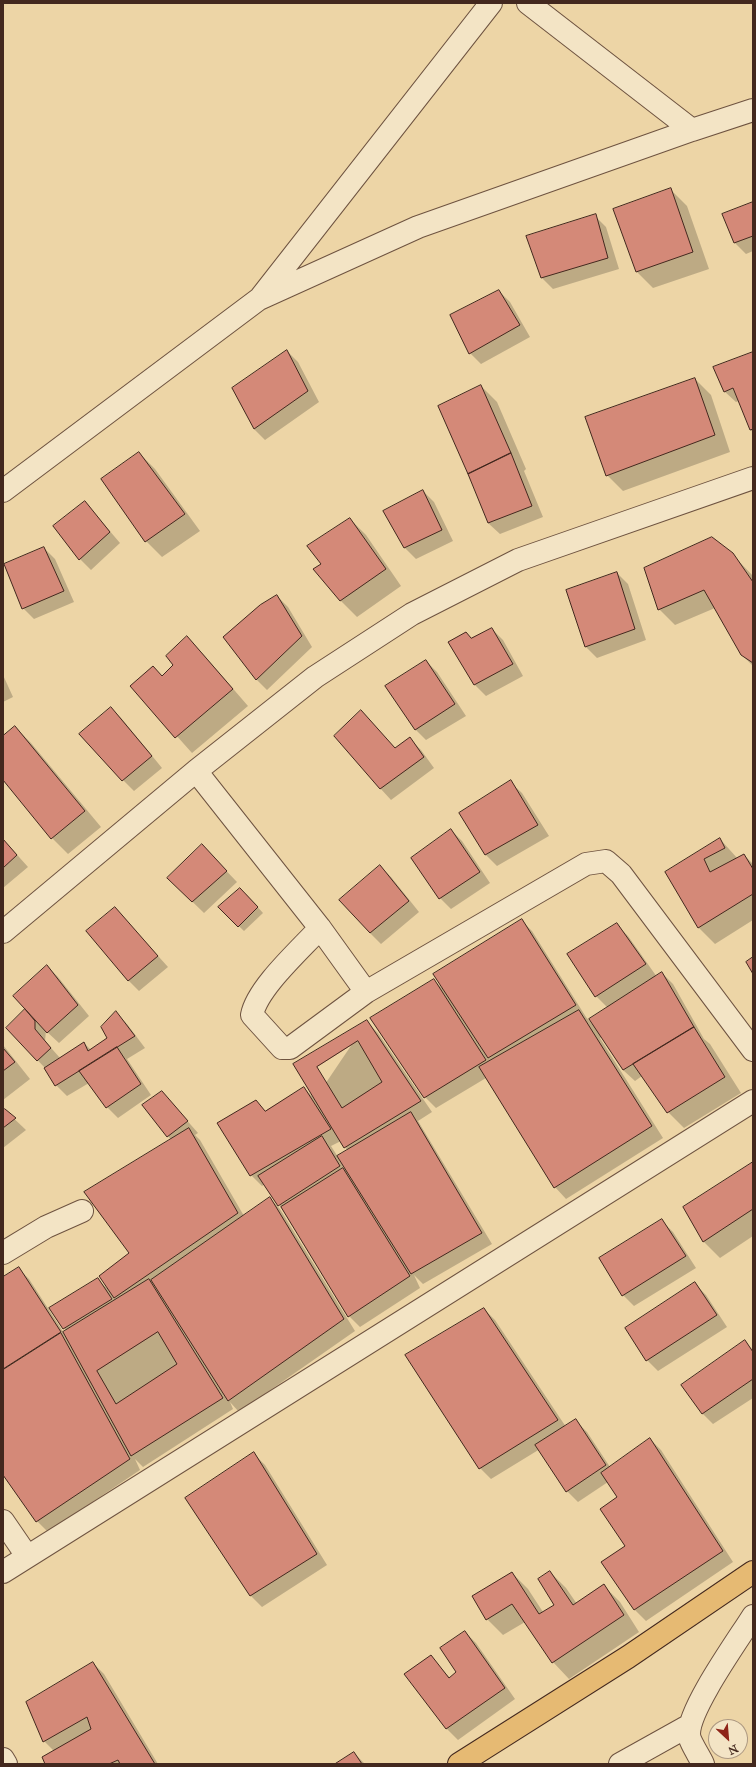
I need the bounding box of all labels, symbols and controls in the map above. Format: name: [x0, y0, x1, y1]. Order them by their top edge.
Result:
north arrow: [708, 1719, 748, 1759]
text: N: [726, 1741, 740, 1757]

